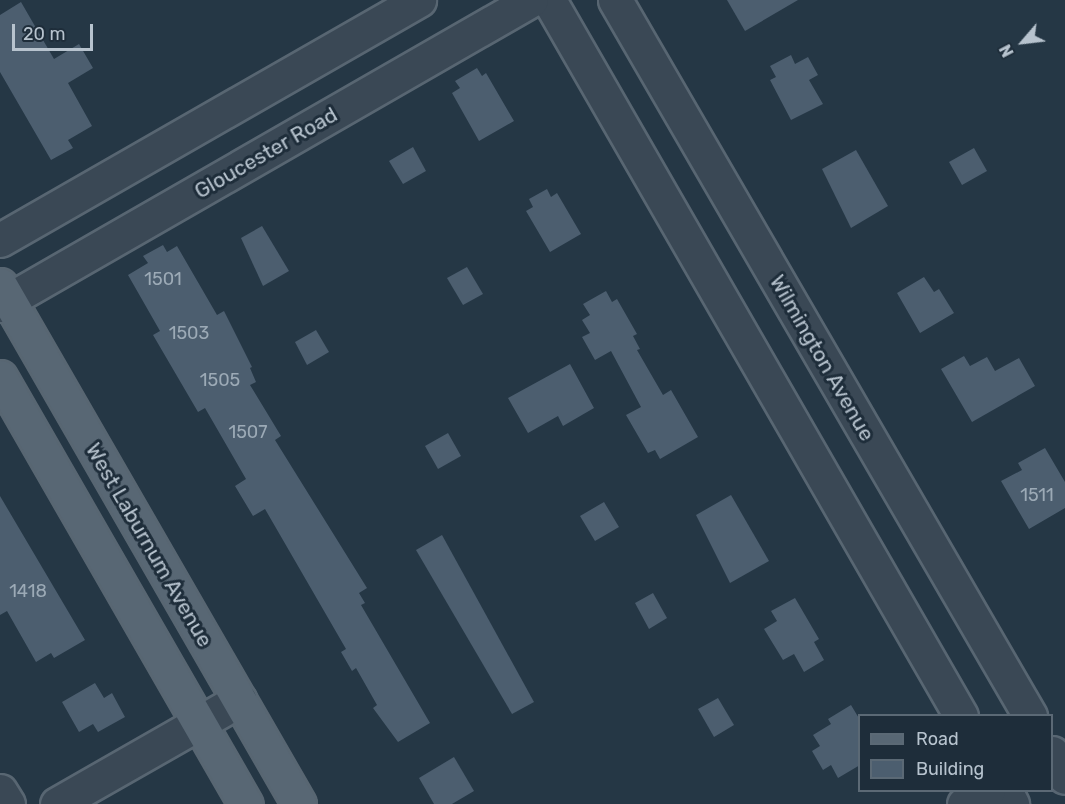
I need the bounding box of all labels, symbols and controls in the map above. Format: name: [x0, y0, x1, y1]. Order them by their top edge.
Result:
scale bar: [15, 12, 96, 50]
north arrow: [993, 12, 1053, 72]
text: 20 m: [23, 23, 65, 45]
text: N: [996, 41, 1018, 60]
street label: Gloucester Road: [190, 102, 342, 204]
house number: 1501: [144, 268, 182, 290]
street label: Wilmington Avenue: [764, 270, 880, 446]
house number: 1503: [169, 322, 209, 344]
house number: 1505: [200, 369, 240, 391]
house number: 1507: [228, 421, 268, 443]
street label: West Laburnum Avenue: [80, 438, 218, 652]
house number: 1511: [1020, 484, 1054, 506]
house number: 1418: [9, 580, 47, 602]
legend: [858, 714, 1053, 792]
text: Road: [916, 728, 959, 750]
text: Building: [916, 758, 984, 780]

